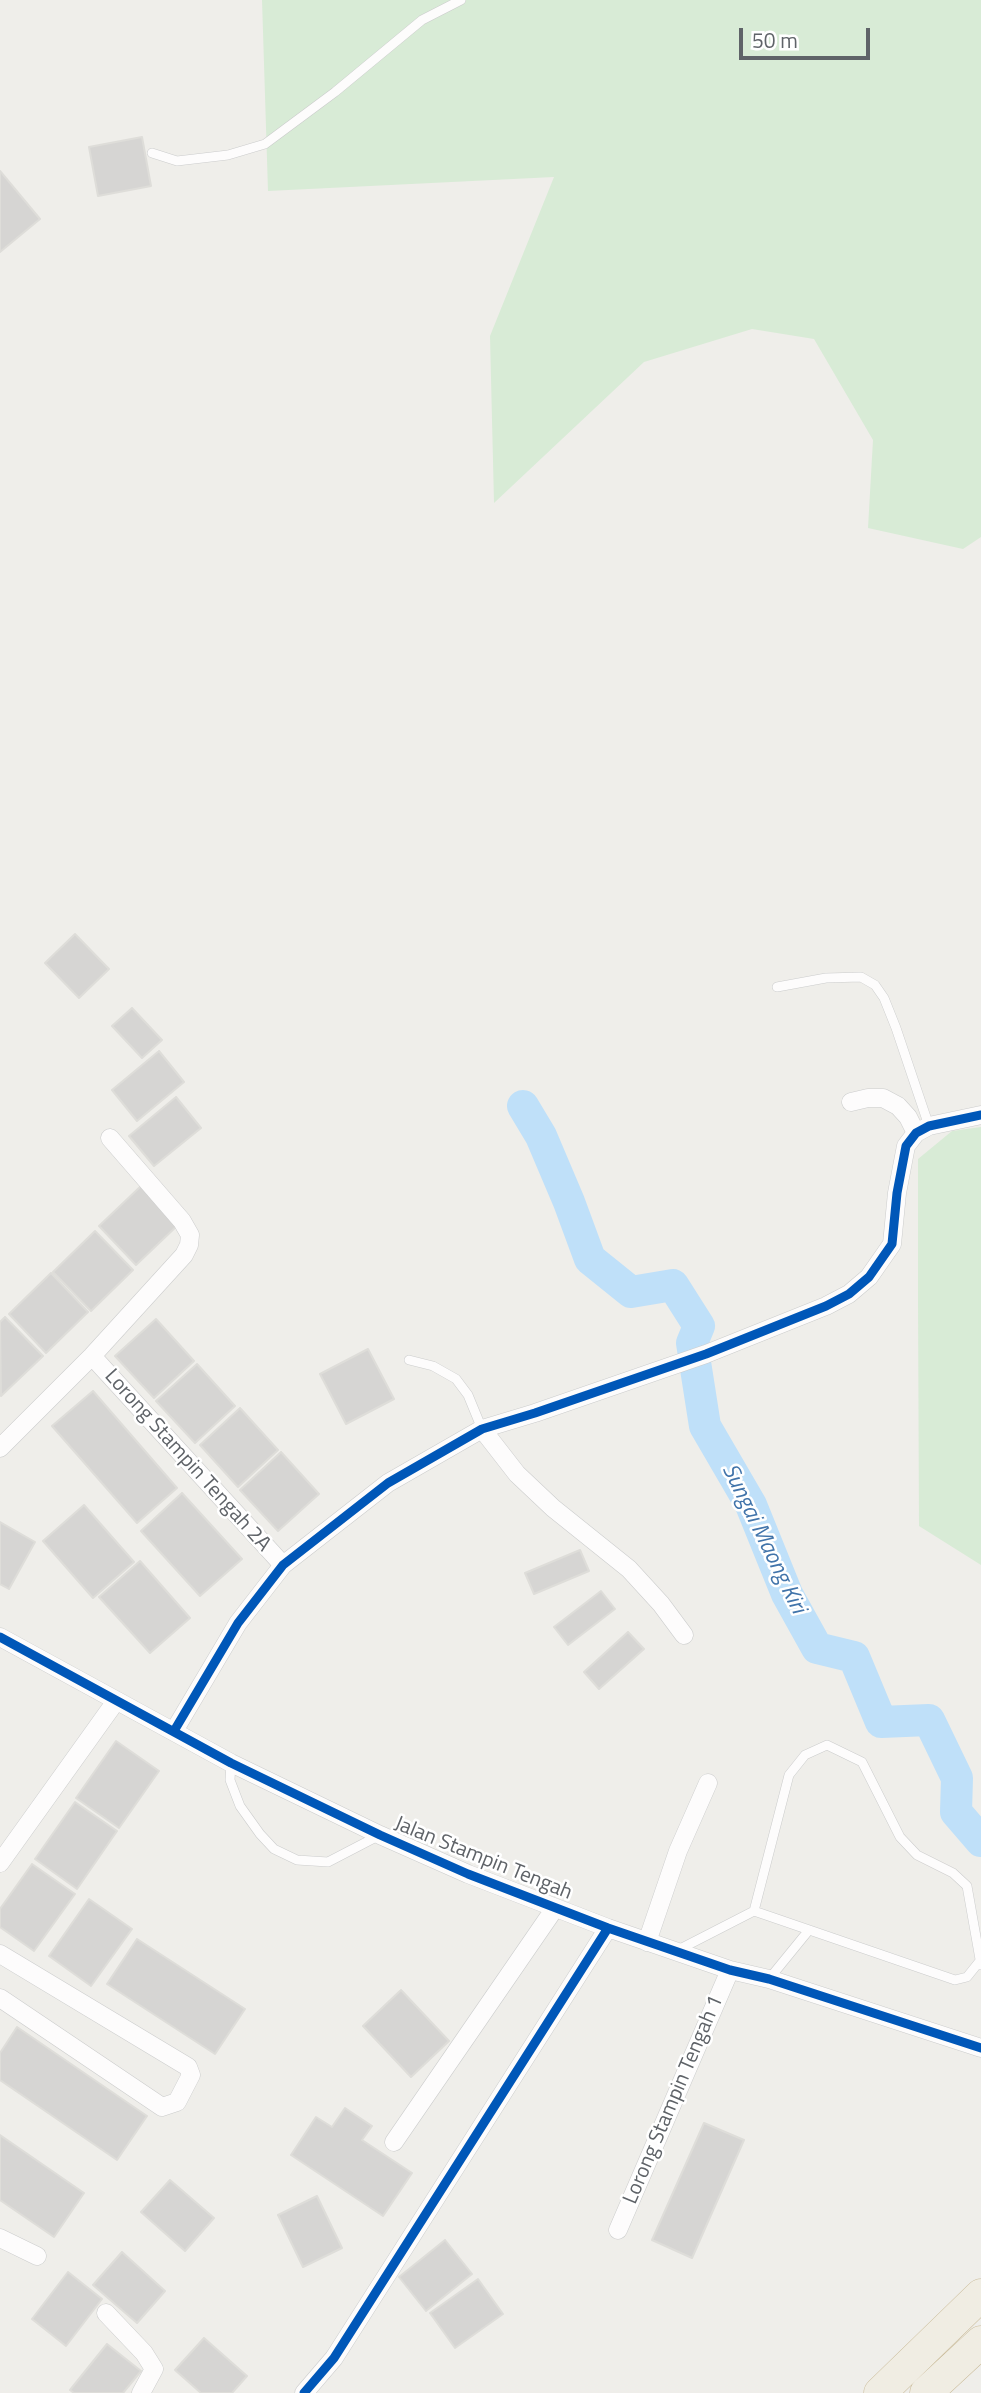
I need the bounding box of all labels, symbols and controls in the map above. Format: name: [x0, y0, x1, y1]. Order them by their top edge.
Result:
scale bar: [743, 14, 874, 58]
text: 50 m: [752, 24, 798, 56]
street label: Lorong Stampin Tengah 2A: [98, 1365, 276, 1557]
water label: Sungai Maong Kiri: [715, 1460, 811, 1618]
street label: Jalan Stampin Tengah: [390, 1812, 576, 1906]
street label: Lorong Stampin Tengah 1: [619, 1992, 729, 2208]

